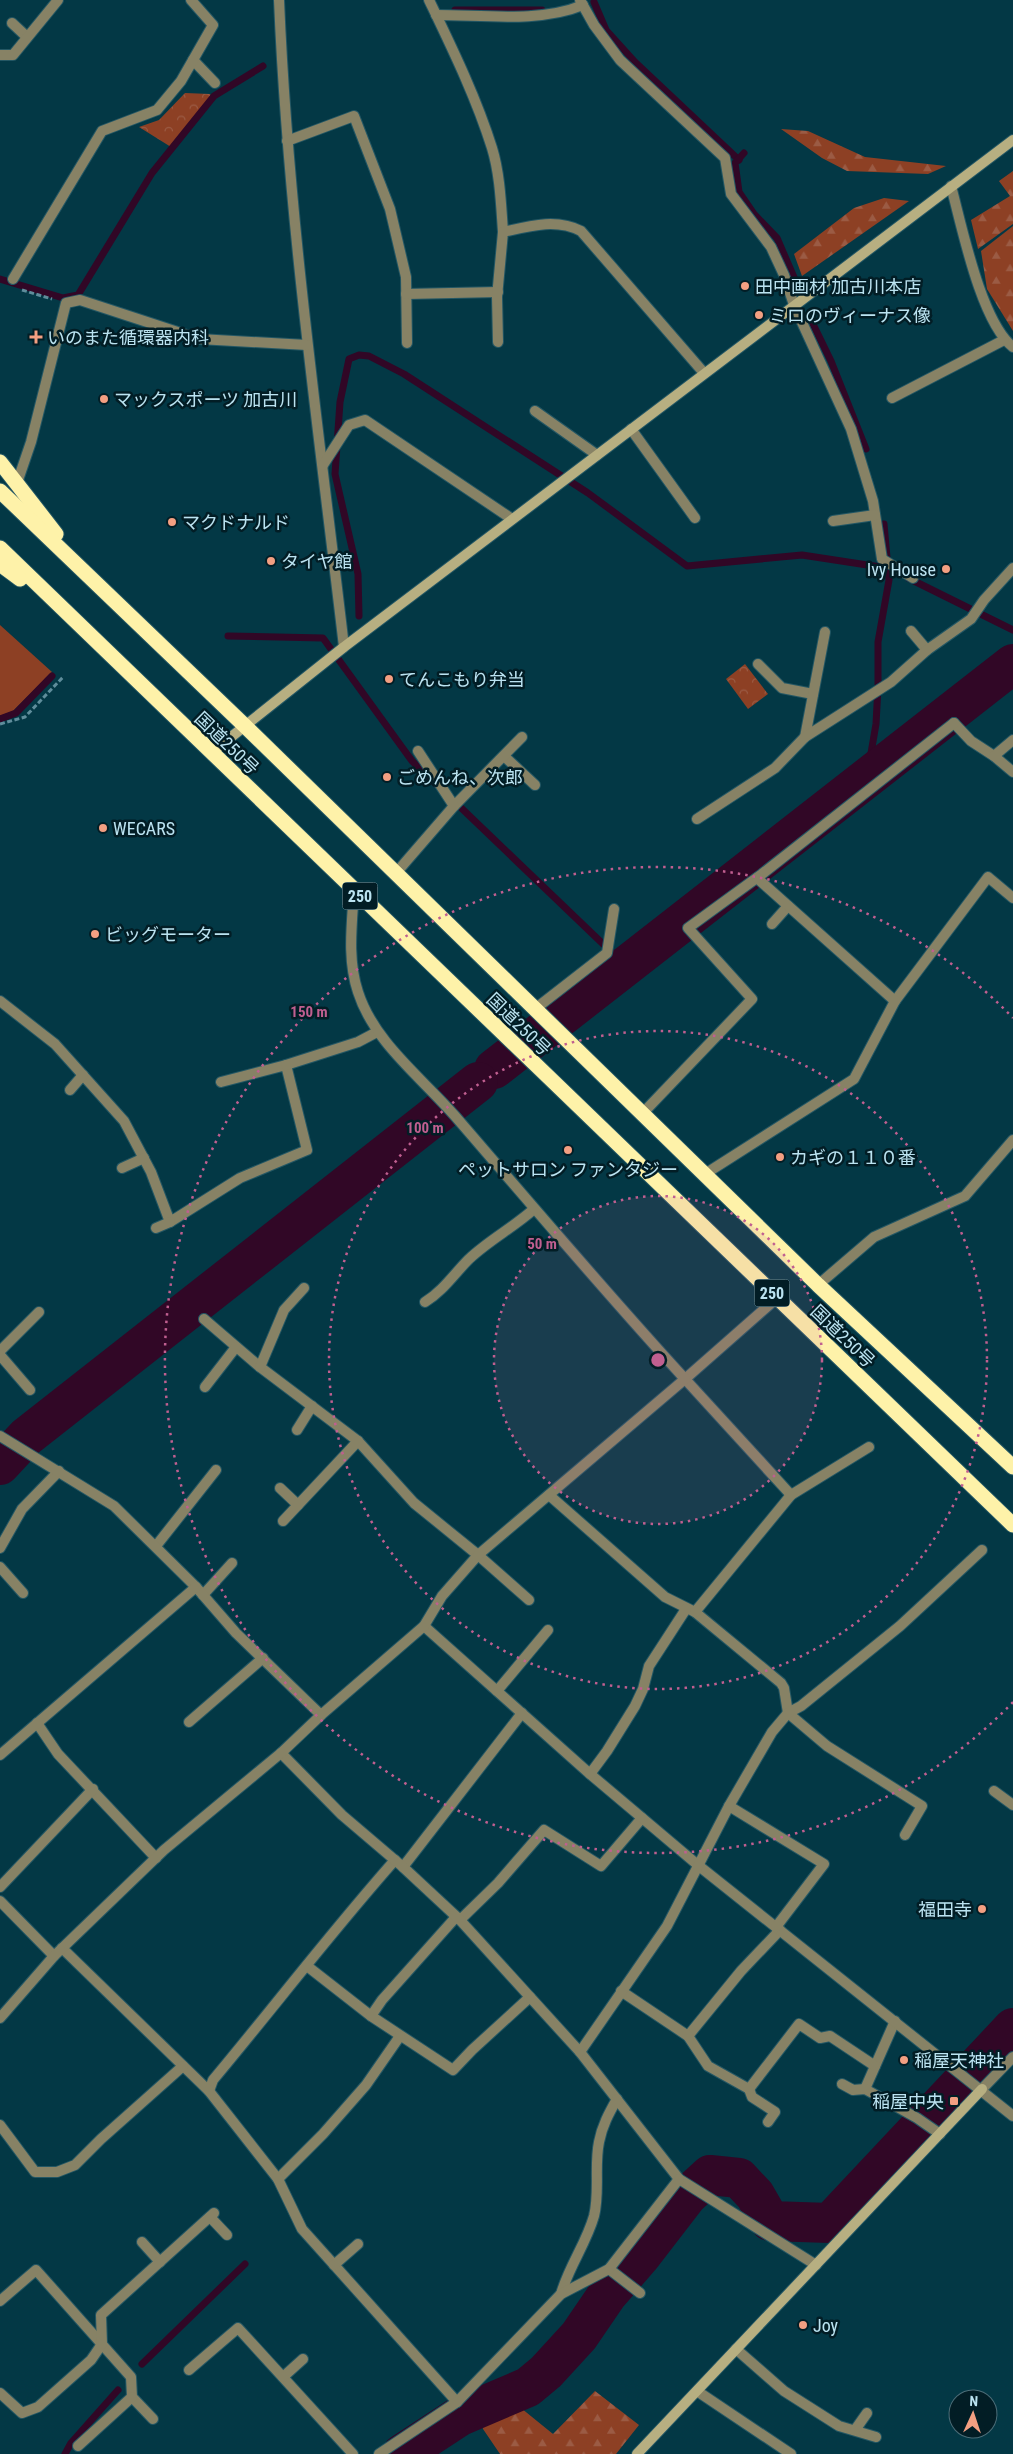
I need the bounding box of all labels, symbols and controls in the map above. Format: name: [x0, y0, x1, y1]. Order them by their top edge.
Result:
place label: 田中画材 加古川本店: [755, 276, 921, 297]
marker: 田中画材 加古川本店: [739, 280, 751, 292]
place label: ミロのヴィーナス像: [769, 305, 931, 326]
marker: ミロのヴィーナス像: [753, 309, 765, 321]
place label: いのまた循環器内科: [47, 327, 209, 348]
marker: いのまた循環器内科: [29, 330, 43, 344]
place label: マックスポーツ 加古川: [114, 389, 297, 410]
marker: マックスポーツ 加古川: [98, 393, 110, 405]
place label: マクドナルド: [182, 512, 290, 533]
marker: マクドナルド: [166, 516, 178, 528]
place label: タイヤ館: [281, 551, 352, 572]
marker: タイヤ館: [265, 555, 277, 567]
place label: Ivy House: [867, 559, 936, 580]
marker: Ivy House: [940, 563, 952, 575]
place label: てんこもり弁当: [399, 669, 525, 690]
marker: てんこもり弁当: [383, 673, 395, 685]
street label: 国道250号: [191, 707, 263, 779]
place label: ごめんね、次郎: [397, 767, 523, 788]
marker: ごめんね、次郎: [381, 771, 393, 783]
place label: WECARS: [113, 818, 175, 839]
marker: WECARS: [97, 822, 109, 834]
road number: 250: [342, 882, 378, 909]
place label: ビッグモーター: [105, 924, 231, 945]
marker: ビッグモーター: [89, 928, 101, 940]
street label: 国道250号: [483, 988, 555, 1060]
text: 150 m: [290, 1003, 328, 1021]
text: 100 m: [406, 1119, 444, 1137]
marker: ペットサロン ファンタジー: [562, 1144, 574, 1156]
place label: カギの１１０番: [790, 1147, 916, 1168]
marker: カギの１１０番: [774, 1151, 786, 1163]
place label: ペットサロン ファンタジー: [458, 1159, 678, 1180]
text: 50 m: [527, 1235, 557, 1253]
road number: 250: [754, 1280, 790, 1306]
street label: 国道250号: [807, 1300, 879, 1372]
centre of rings: [649, 1351, 667, 1369]
place label: 福田寺: [918, 1899, 972, 1920]
marker: 福田寺: [976, 1903, 988, 1915]
place label: 稲屋天神社: [914, 2050, 1004, 2071]
marker: 稲屋天神社: [898, 2054, 910, 2066]
place label: 稲屋中央: [872, 2091, 944, 2112]
marker: 稲屋中央: [948, 2095, 960, 2107]
place label: Joy: [813, 2315, 839, 2336]
marker: Joy: [797, 2319, 809, 2331]
north arrow: [948, 2389, 998, 2439]
text: N: [969, 2393, 978, 2409]

